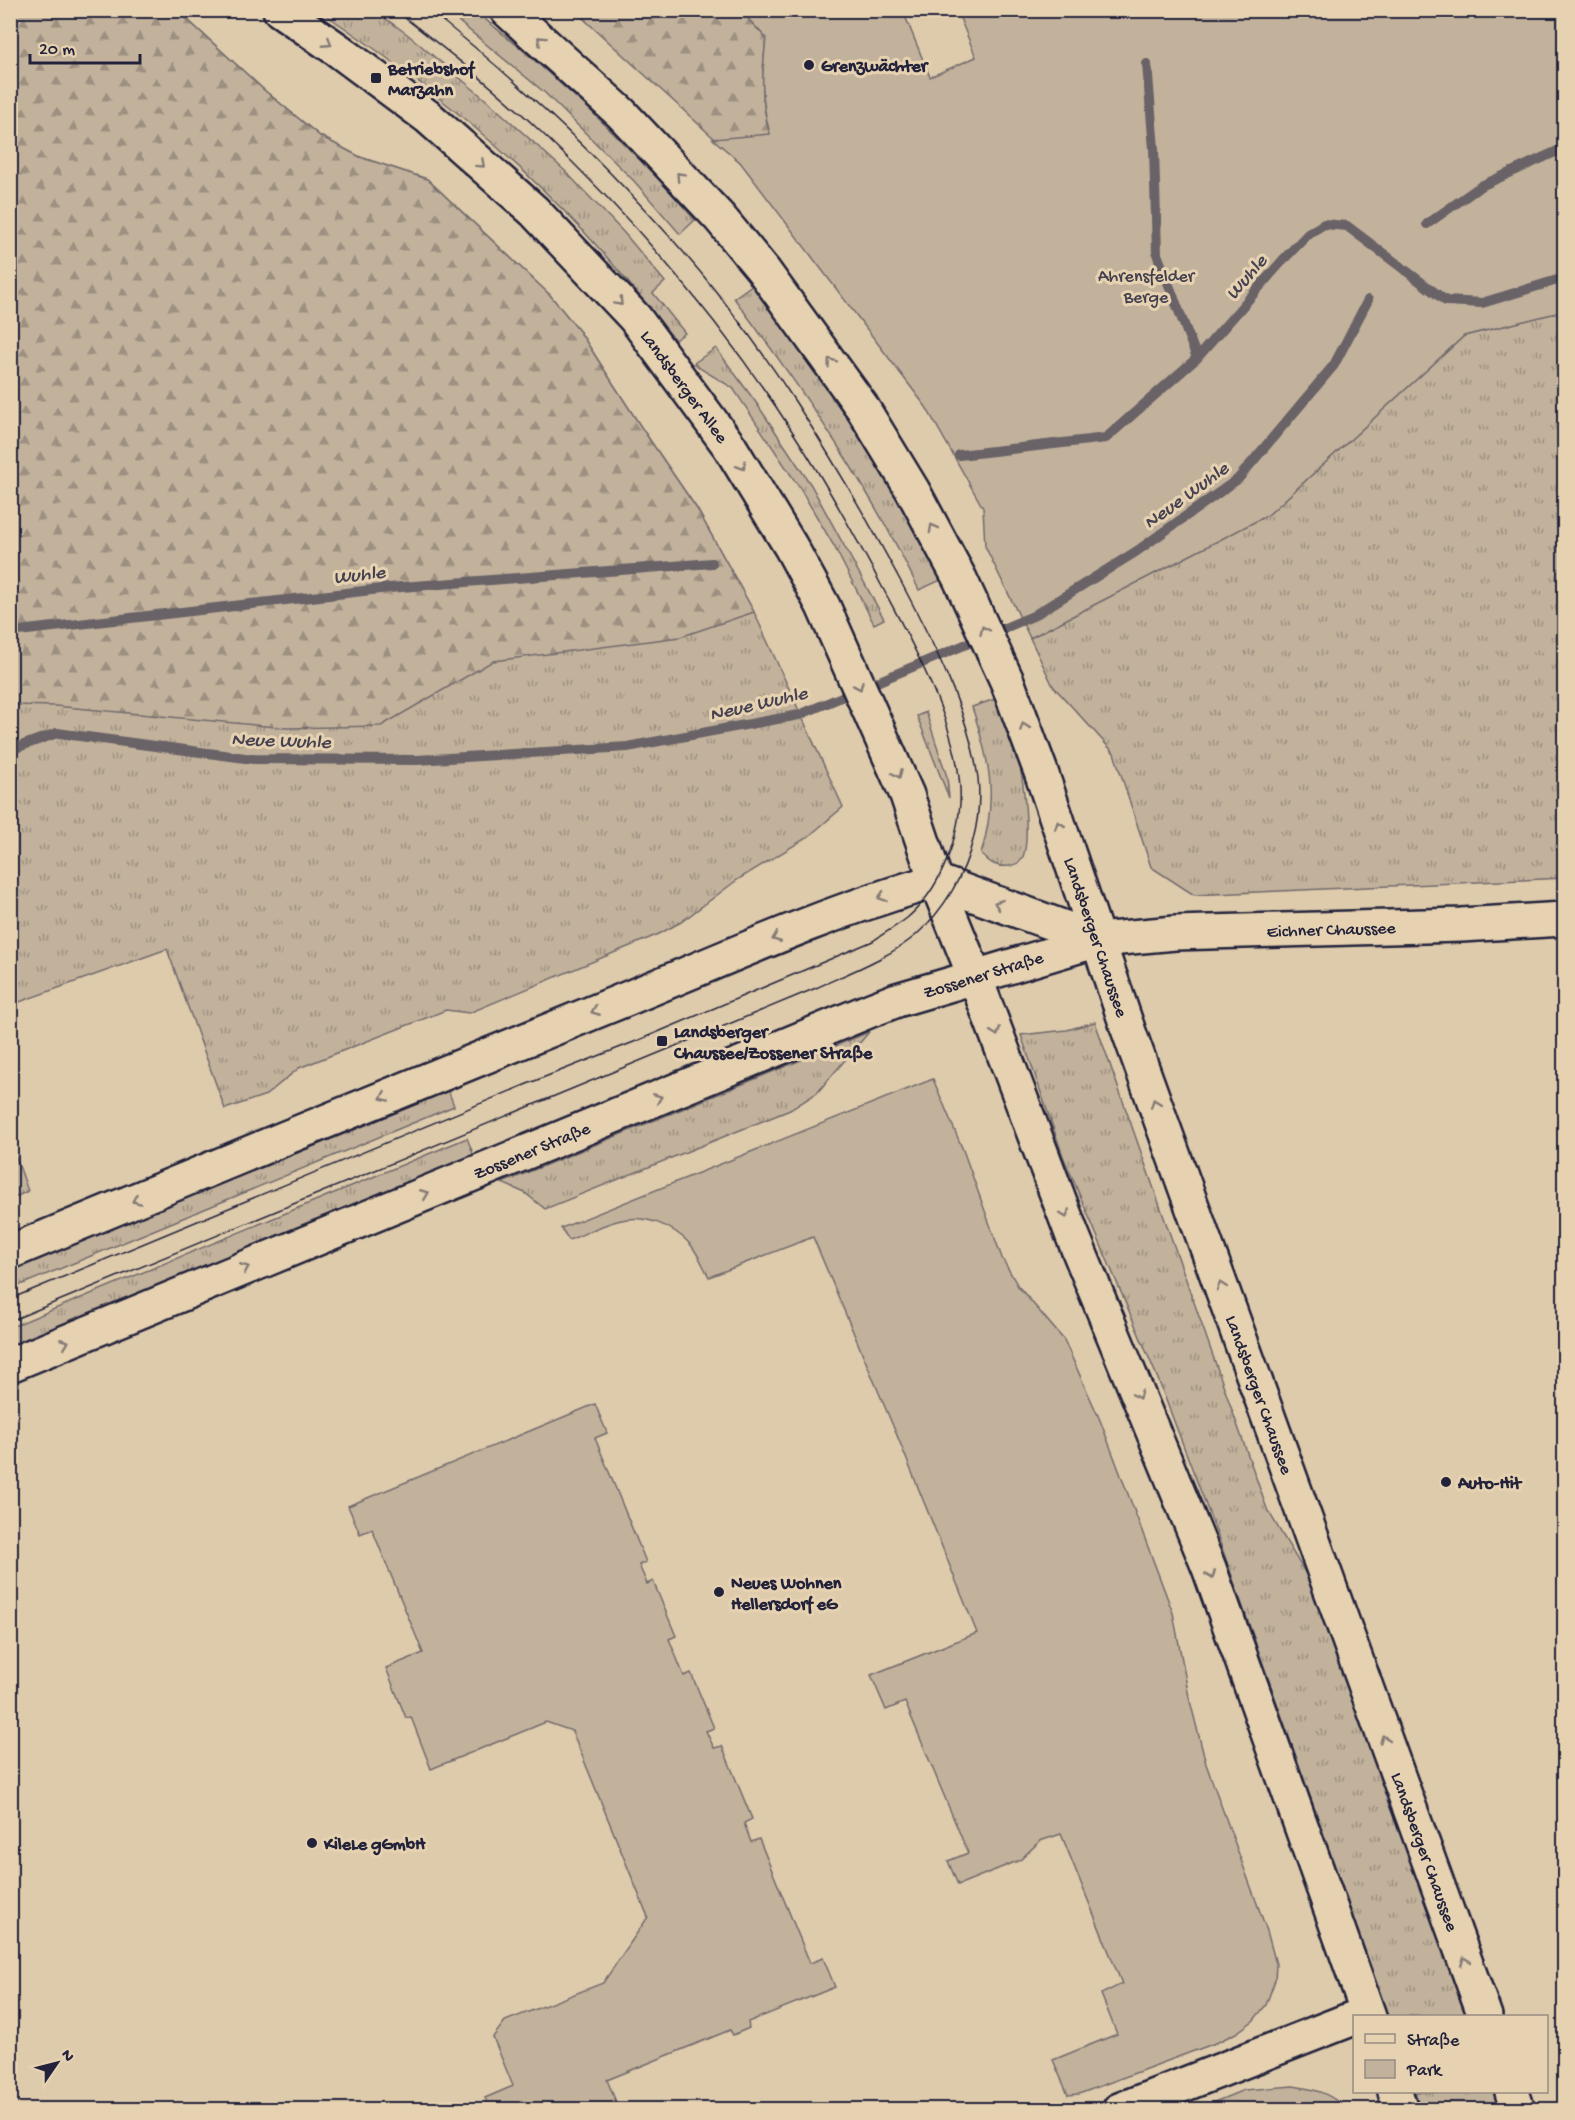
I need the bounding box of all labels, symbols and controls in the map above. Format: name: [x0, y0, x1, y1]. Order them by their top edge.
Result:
scale bar: [30, 27, 140, 65]
one-way arrow: [322, 36, 333, 47]
one-way arrow: [537, 36, 547, 47]
text: 20 m: [39, 40, 75, 61]
place label: Grenzwächter: [821, 57, 930, 78]
marker: Grenzwächter: [802, 58, 816, 72]
place label: Betriebshof Marzahn: [387, 60, 476, 102]
marker: Betriebshof Marzahn: [369, 71, 383, 85]
one-way arrow: [474, 157, 485, 168]
one-way arrow: [676, 172, 687, 182]
water label: Wuhle: [1222, 251, 1274, 305]
park label: Ahrensfelder Berge: [1098, 267, 1196, 309]
one-way arrow: [612, 295, 623, 305]
street label: Landsberger Allee: [635, 327, 732, 449]
one-way arrow: [827, 357, 838, 368]
water label: Neue Wuhle: [1140, 458, 1235, 535]
one-way arrow: [734, 460, 746, 470]
one-way arrow: [929, 523, 940, 534]
water label: Wuhle: [332, 562, 387, 591]
one-way arrow: [979, 626, 991, 637]
one-way arrow: [852, 679, 864, 690]
water label: Neue Wuhle: [708, 683, 811, 728]
one-way arrow: [1019, 722, 1031, 733]
water label: Neue Wuhle: [231, 729, 332, 756]
one-way arrow: [891, 768, 903, 779]
one-way arrow: [1054, 820, 1066, 831]
street label: Landsberger Chaussee: [1058, 855, 1131, 1021]
one-way arrow: [877, 890, 888, 902]
one-way arrow: [993, 899, 1004, 912]
street label: Eichner Chaussee: [1266, 919, 1397, 943]
one-way arrow: [771, 931, 782, 943]
street label: Zossener Straße: [921, 948, 1047, 1005]
one-way arrow: [590, 1004, 601, 1016]
place label: Landsberger Chaussee/Zossener Straße: [673, 1023, 873, 1065]
one-way arrow: [988, 1026, 1001, 1036]
marker: Landsberger Chaussee/Zossener Straße: [655, 1034, 669, 1048]
one-way arrow: [380, 1090, 391, 1102]
one-way arrow: [652, 1093, 663, 1105]
one-way arrow: [1149, 1098, 1162, 1109]
street label: Zossener Straße: [471, 1119, 595, 1186]
one-way arrow: [419, 1189, 430, 1201]
one-way arrow: [131, 1193, 142, 1205]
one-way arrow: [1058, 1208, 1070, 1219]
one-way arrow: [239, 1263, 250, 1275]
one-way arrow: [1216, 1282, 1229, 1292]
street label: Landsberger Chaussee: [1219, 1313, 1296, 1478]
one-way arrow: [58, 1338, 69, 1350]
one-way arrow: [1131, 1388, 1143, 1399]
place label: Auto-Hit: [1457, 1474, 1523, 1495]
marker: Auto-Hit: [1439, 1475, 1453, 1489]
one-way arrow: [1204, 1569, 1217, 1580]
place label: Neues Wohnen Hellersdorf eG: [731, 1574, 842, 1616]
marker: Neues Wohnen Hellersdorf eG: [712, 1585, 726, 1599]
one-way arrow: [1379, 1734, 1392, 1744]
street label: Landsberger Chaussee: [1385, 1770, 1462, 1935]
place label: KileLe gGmbH: [323, 1835, 426, 1856]
marker: KileLe gGmbH: [305, 1836, 319, 1850]
one-way arrow: [1459, 1957, 1472, 1967]
legend: [1353, 2015, 1548, 2093]
text: Straße: [1407, 2031, 1460, 2052]
north arrow: [27, 2033, 87, 2093]
text: N: [56, 2047, 78, 2067]
text: Park: [1406, 2061, 1443, 2082]

